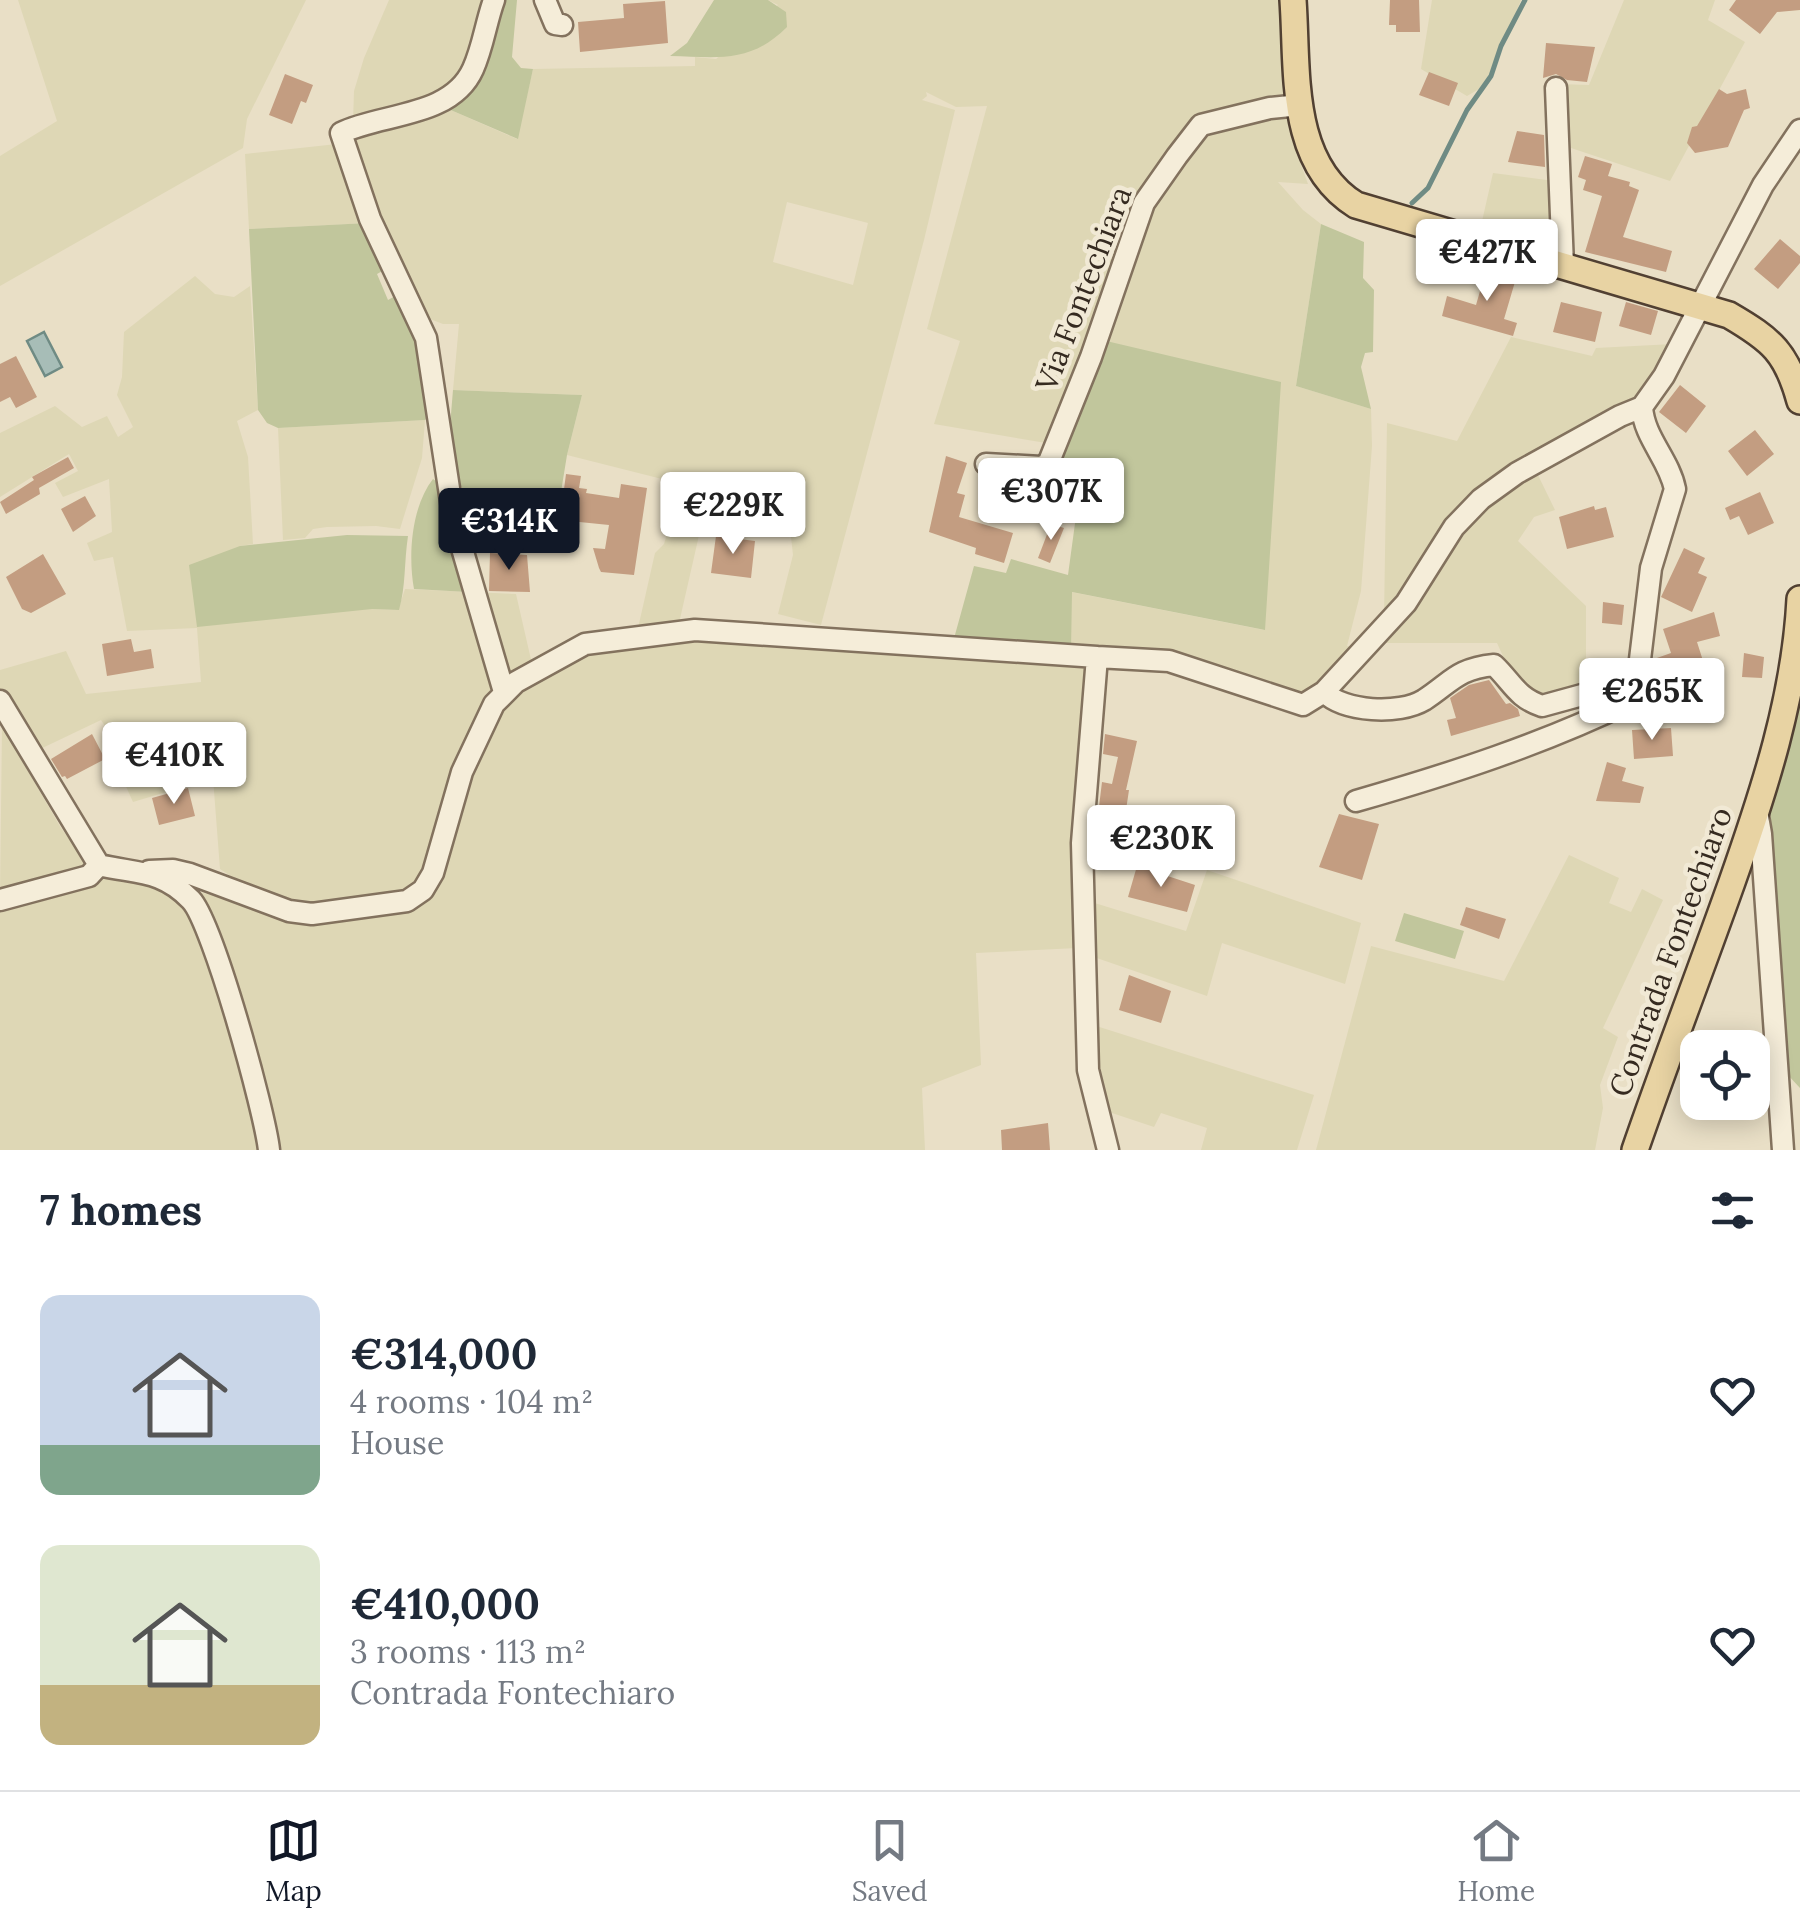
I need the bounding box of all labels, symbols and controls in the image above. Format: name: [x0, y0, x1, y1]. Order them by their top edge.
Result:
street label: Via Fontechiara: [1026, 181, 1140, 397]
pin: €427K: [1417, 219, 1557, 304]
text: €427K: [1438, 231, 1536, 272]
pin: €307K: [981, 458, 1121, 543]
text: €307K: [1000, 470, 1102, 511]
pin: €229K: [663, 472, 803, 557]
text: €229K: [682, 484, 784, 525]
pin: €314K: [439, 488, 579, 573]
text: €314K: [460, 500, 558, 541]
pin: €265K: [1582, 658, 1722, 743]
text: €265K: [1601, 670, 1703, 711]
pin: €410K: [104, 722, 244, 807]
text: €410K: [124, 734, 224, 775]
street label: Contrada Fontechiaro: [1600, 802, 1740, 1101]
pin: €230K: [1091, 805, 1231, 890]
text: €230K: [1109, 817, 1213, 858]
map controls: [1680, 1030, 1770, 1120]
button: locate: [1680, 1030, 1770, 1120]
text: 7 homes: [40, 1183, 202, 1237]
icon: filters: [1705, 1183, 1760, 1238]
text: €314,000: [350, 1327, 538, 1381]
icon: home: [120, 1335, 240, 1455]
icon: heart: [1705, 1368, 1760, 1423]
text: 4 rooms · 104 m²: [350, 1381, 593, 1422]
text: House: [350, 1422, 444, 1463]
text: €410,000: [350, 1577, 540, 1631]
icon: home: [120, 1585, 240, 1705]
icon: heart: [1705, 1618, 1760, 1673]
text: 3 rooms · 113 m²: [350, 1631, 586, 1672]
text: Contrada Fontechiaro: [350, 1672, 675, 1713]
tab: Map: [265, 1813, 322, 1909]
tab: Saved: [852, 1813, 927, 1909]
tab: Home: [1457, 1813, 1535, 1909]

